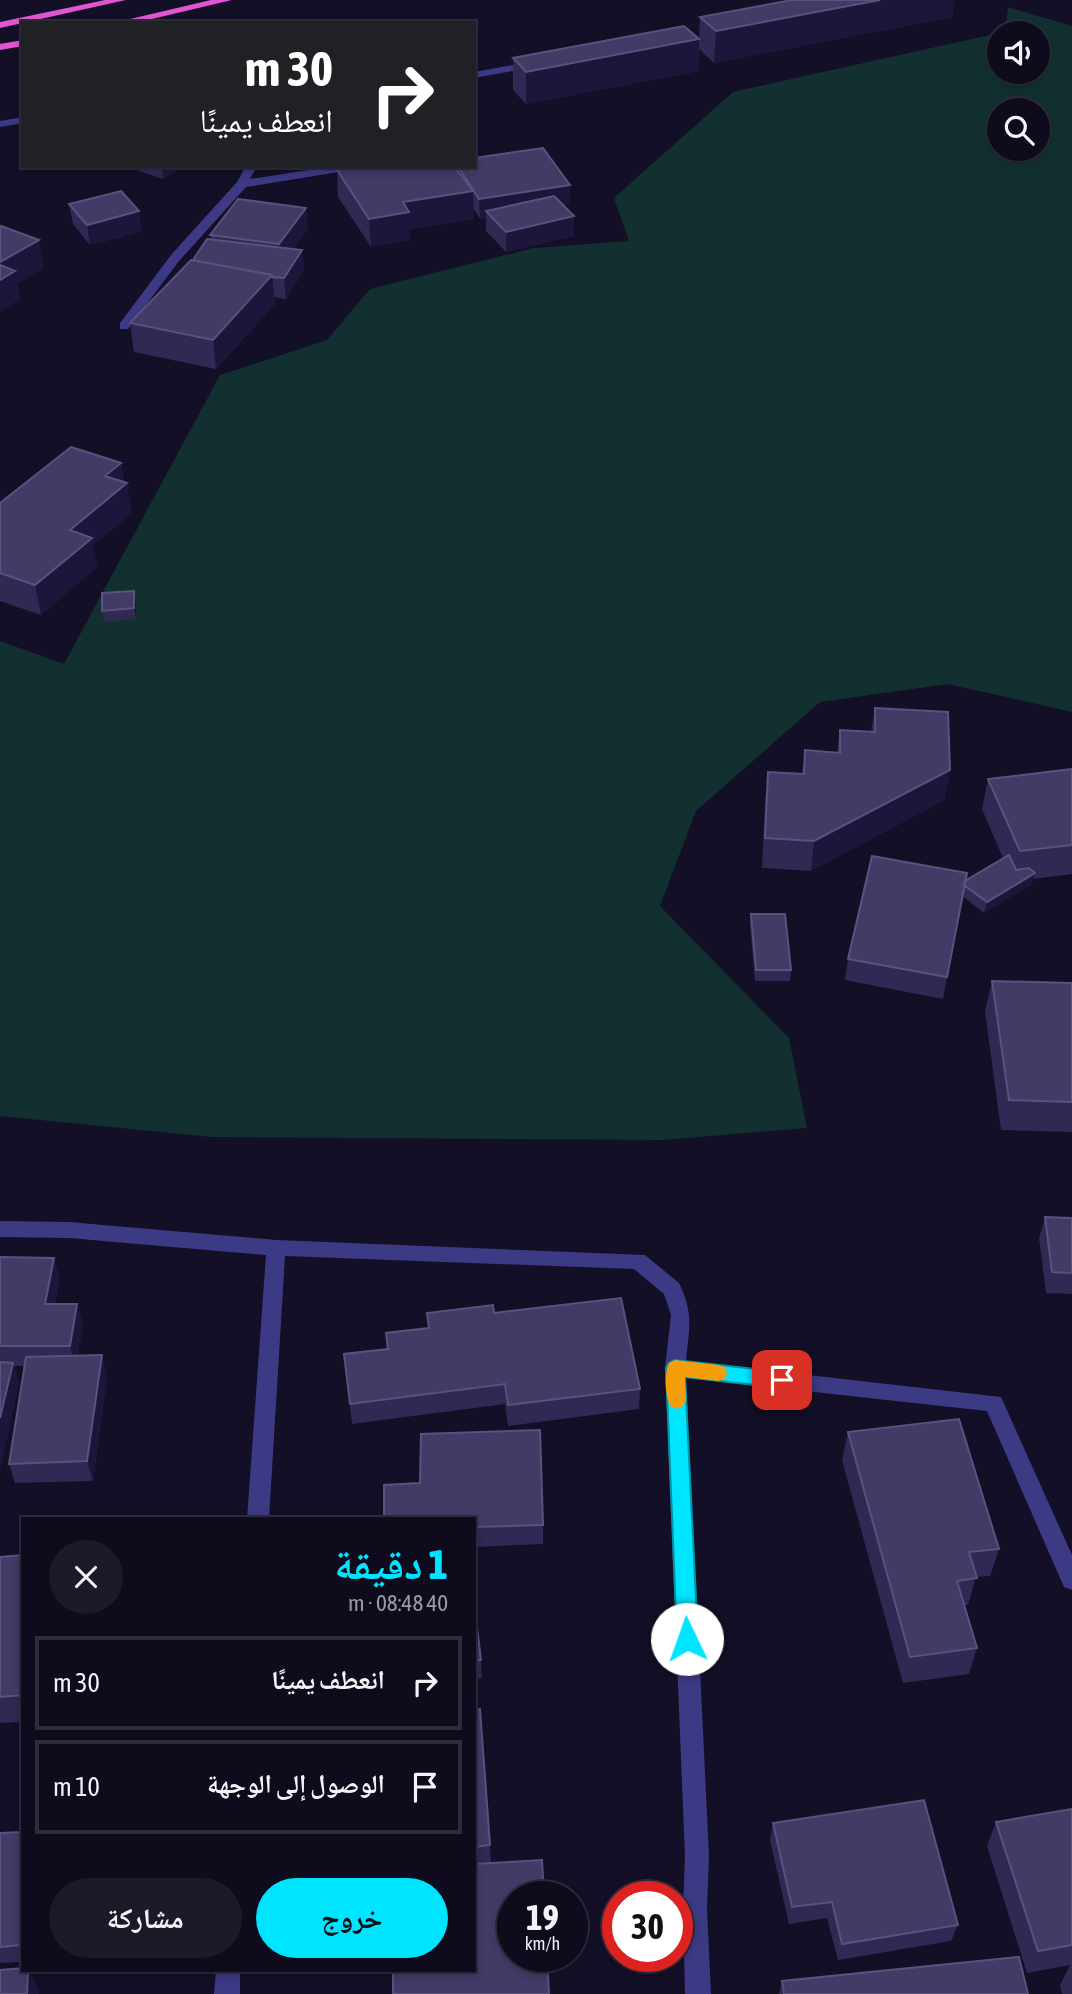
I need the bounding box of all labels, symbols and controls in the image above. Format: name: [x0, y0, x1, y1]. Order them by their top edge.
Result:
map controls: [987, 21, 1050, 161]
button: sound: [987, 21, 1050, 84]
text: 30 m: [245, 40, 333, 96]
icon: right: [357, 49, 448, 140]
button: search: [987, 98, 1050, 161]
text: انعطف يمينًا: [200, 102, 333, 139]
pin: [752, 1350, 812, 1410]
icon: arrive: [763, 1361, 801, 1399]
button: close: [49, 1540, 123, 1614]
text: 1 دقيقة: [334, 1540, 448, 1588]
text: 40 m · 08:48: [348, 1590, 448, 1616]
position arrow: [650, 1602, 724, 1676]
icon: right: [406, 1664, 444, 1702]
text: انعطف يمينًا: [271, 1665, 385, 1695]
text: 30 m: [53, 1668, 100, 1698]
icon: arrive: [406, 1768, 444, 1806]
text: الوصول إلى الوجهة: [207, 1769, 385, 1799]
text: 10 m: [53, 1772, 100, 1802]
button: مشاركة: [49, 1878, 242, 1958]
button: خروج: [256, 1878, 448, 1958]
speed limit sign: 30: [602, 1881, 693, 1972]
text: 19: [526, 1897, 559, 1937]
text: km/h: [525, 1933, 560, 1954]

